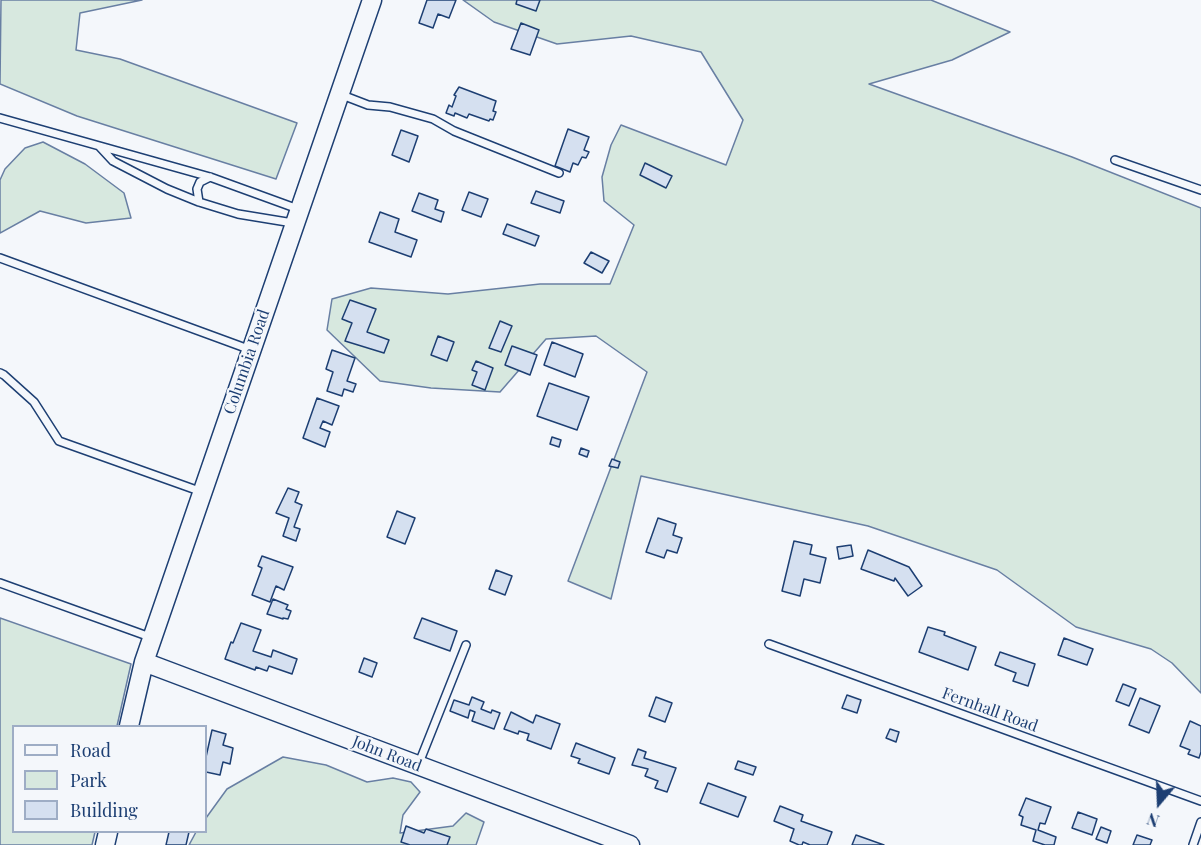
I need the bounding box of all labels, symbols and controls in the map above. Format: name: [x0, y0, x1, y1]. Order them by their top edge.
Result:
street label: Columbia Road: [220, 307, 274, 417]
street label: Fernhall Road: [940, 684, 1040, 736]
legend: [12, 725, 207, 833]
street label: John Road: [350, 732, 424, 776]
text: Road: [70, 738, 111, 762]
text: Park: [70, 768, 107, 792]
north arrow: [1129, 773, 1189, 833]
text: Building: [70, 798, 138, 822]
text: N: [1144, 809, 1162, 832]

